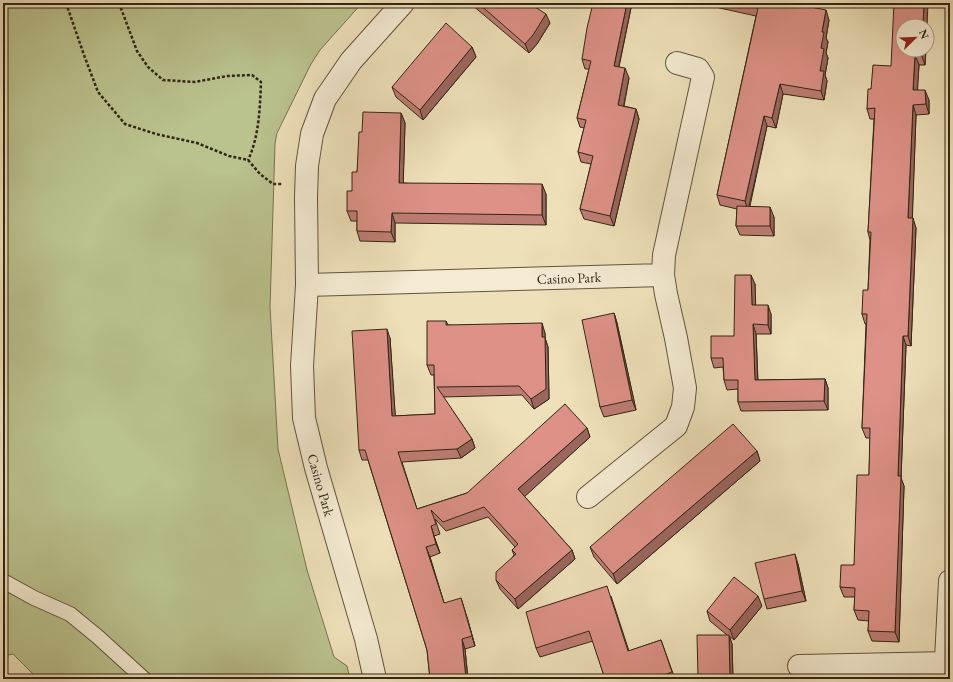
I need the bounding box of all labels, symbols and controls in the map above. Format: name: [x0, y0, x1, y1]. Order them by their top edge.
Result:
north arrow: [895, 18, 935, 58]
text: N: [916, 27, 932, 41]
street label: Casino Park: [536, 268, 602, 288]
street label: Casino Park: [303, 452, 339, 519]

